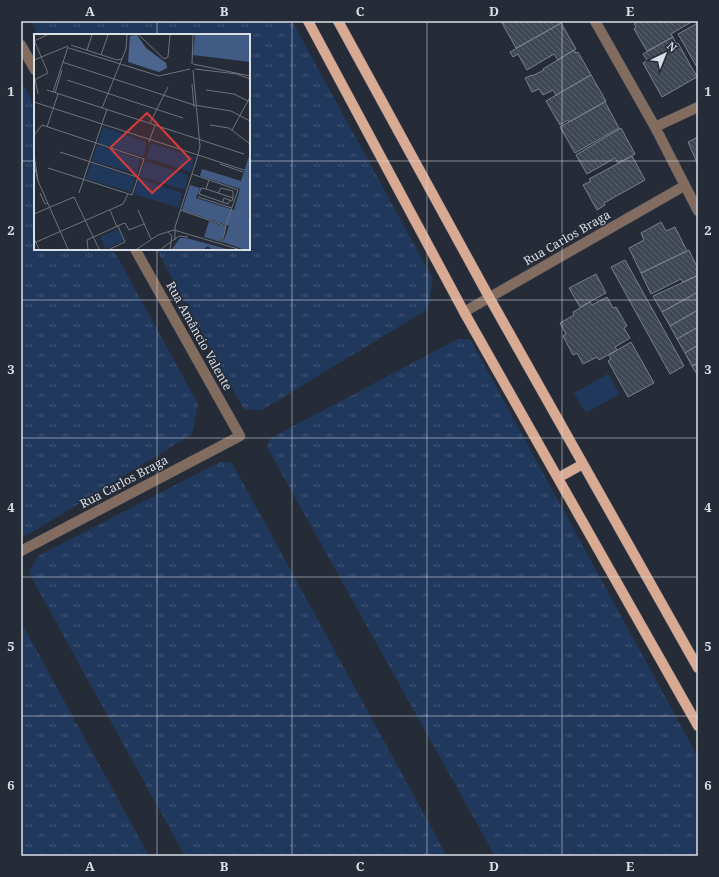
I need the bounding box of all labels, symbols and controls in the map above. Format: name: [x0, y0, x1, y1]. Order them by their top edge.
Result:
text: A: [85, 2, 95, 20]
text: B: [220, 2, 229, 20]
text: C: [356, 2, 365, 20]
text: D: [489, 2, 499, 20]
text: E: [626, 2, 635, 20]
inset map: [34, 34, 250, 250]
north arrow: [645, 34, 685, 74]
text: N: [664, 38, 681, 55]
text: 1: [7, 82, 15, 100]
text: 1: [704, 82, 712, 100]
street label: Rua Carlos Braga: [520, 206, 613, 269]
text: 2: [7, 221, 15, 239]
text: 2: [704, 221, 712, 239]
street label: Rua Amâncio Valente: [162, 278, 236, 393]
text: 3: [7, 360, 15, 378]
text: 3: [704, 360, 712, 378]
street label: Rua Carlos Braga: [77, 451, 171, 512]
text: 4: [7, 498, 15, 516]
text: 4: [704, 498, 712, 516]
text: 5: [7, 637, 15, 655]
text: 5: [704, 637, 712, 655]
text: 6: [7, 776, 15, 794]
text: 6: [704, 776, 712, 794]
text: A: [85, 857, 95, 875]
text: B: [220, 857, 229, 875]
text: C: [356, 857, 365, 875]
text: D: [489, 857, 499, 875]
text: E: [626, 857, 635, 875]

